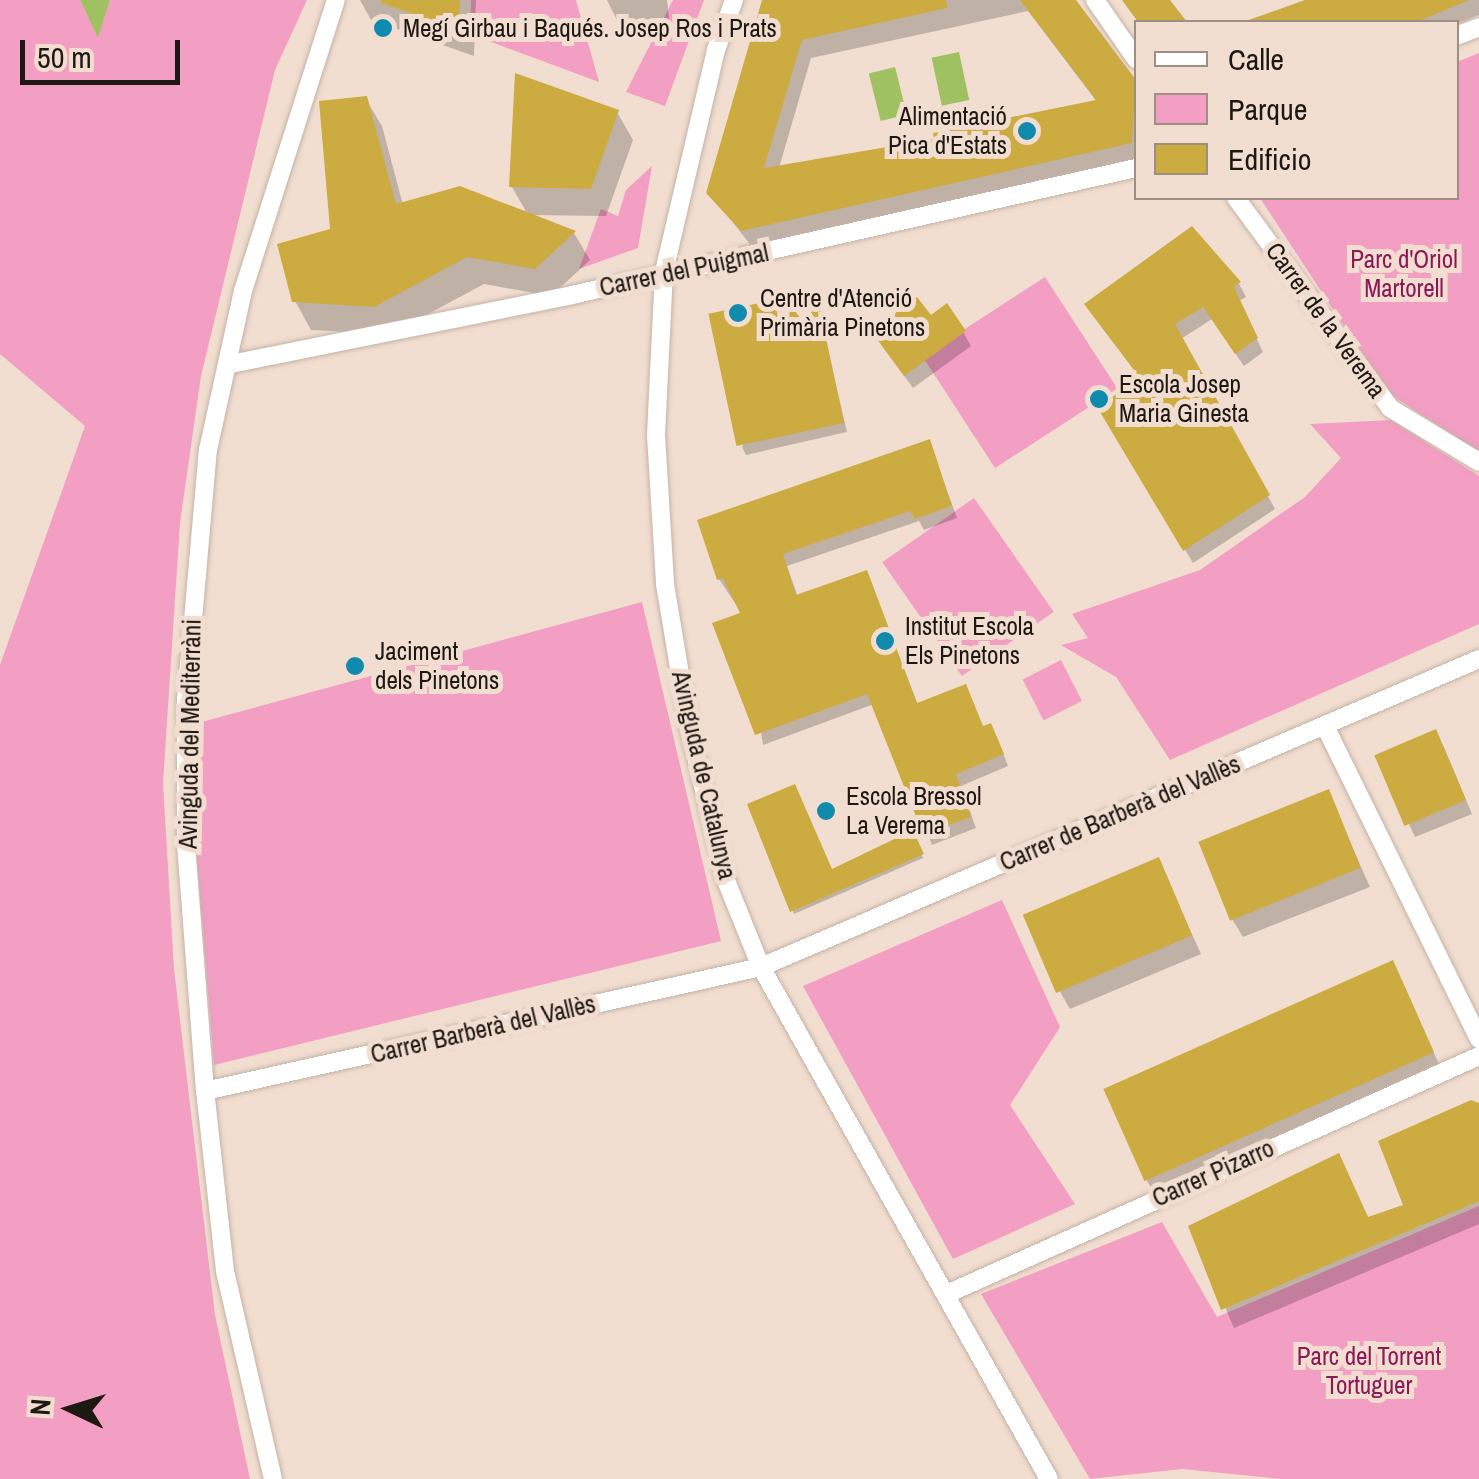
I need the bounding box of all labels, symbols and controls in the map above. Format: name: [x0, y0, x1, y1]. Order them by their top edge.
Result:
place label: Megí Girbau i Baqués. Josep Ros i Prats: [403, 13, 777, 43]
marker: Megí Girbau i Baqués. Josep Ros i Prats: [372, 17, 394, 39]
scale bar: [25, 20, 185, 82]
legend: [1134, 20, 1459, 200]
text: 50 m: [37, 37, 92, 77]
text: Calle: [1228, 39, 1284, 79]
text: Parque: [1228, 89, 1307, 129]
place label: Alimentació Pica d'Estats: [888, 102, 1007, 161]
marker: Alimentació Pica d'Estats: [1016, 120, 1038, 142]
text: Edificio: [1228, 139, 1311, 179]
street label: Carrer del Puigmal: [597, 237, 771, 303]
street label: Carrer de la Verema: [1260, 237, 1392, 403]
park label: Parc d'Oriol Martorell: [1350, 245, 1458, 304]
place label: Centre d'Atenció Primària Pinetons: [760, 284, 925, 343]
marker: Centre d'Atenció Primària Pinetons: [725, 300, 751, 326]
place label: Escola Josep Maria Ginesta: [1119, 370, 1249, 429]
marker: Escola Josep Maria Ginesta: [1088, 388, 1110, 410]
place label: Institut Escola Els Pinetons: [905, 612, 1034, 671]
street label: Avinguda del Mediterràni: [173, 619, 207, 849]
marker: Institut Escola Els Pinetons: [874, 630, 896, 652]
place label: Jaciment dels Pinetons: [375, 637, 499, 696]
marker: Jaciment dels Pinetons: [344, 655, 366, 677]
street label: Avinguda de Catalunya: [665, 668, 743, 882]
street label: Carrer de Barberà del Vallès: [995, 749, 1245, 877]
place label: Escola Bressol La Verema: [846, 782, 982, 841]
marker: Escola Bressol La Verema: [815, 800, 837, 822]
street label: Carrer Barberà del Vallès: [368, 989, 598, 1069]
street label: Carrer Pizarro: [1148, 1133, 1278, 1213]
park label: Parc del Torrent Tortuguer: [1297, 1342, 1441, 1401]
north arrow: [20, 1359, 120, 1459]
text: N: [21, 1397, 60, 1417]

